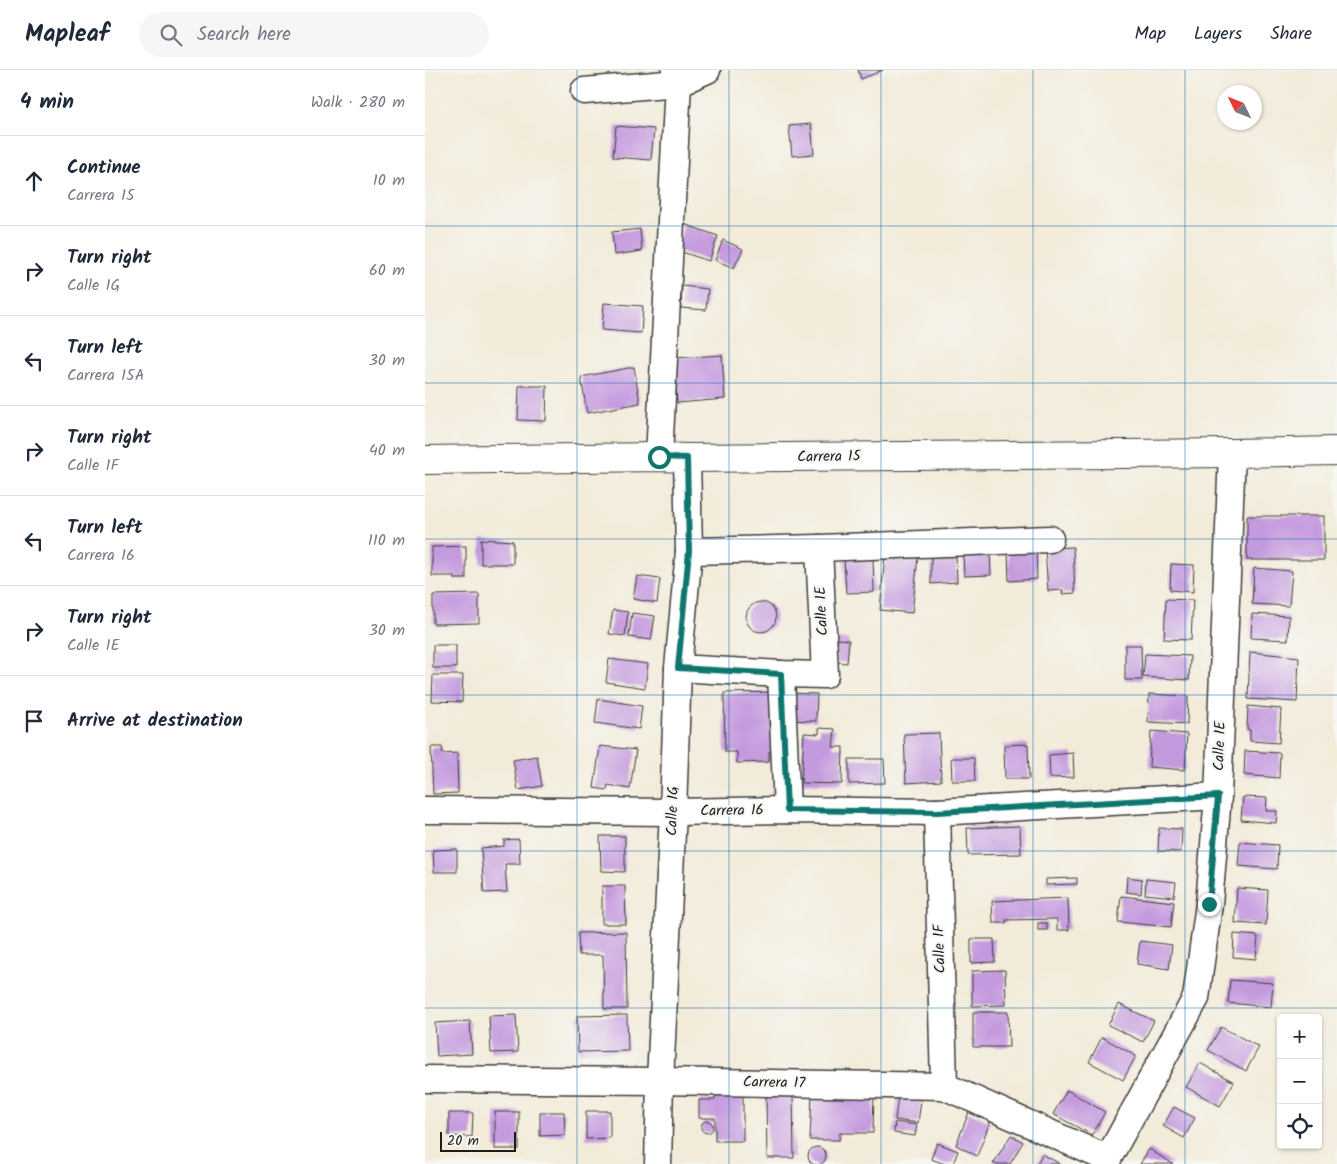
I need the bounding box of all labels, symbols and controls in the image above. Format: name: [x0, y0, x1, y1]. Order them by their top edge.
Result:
search box: [139, 12, 489, 57]
text: Mapleaf: [25, 15, 109, 54]
text: Search here: [197, 20, 291, 50]
text: Map: [1135, 20, 1166, 49]
text: Layers: [1194, 20, 1242, 49]
text: Share: [1270, 20, 1312, 49]
icon: search: [157, 21, 185, 49]
north arrow: [1217, 85, 1262, 130]
text: 4 min: [20, 86, 74, 119]
text: Walk · 280 m: [311, 90, 405, 115]
text: Continue: [67, 153, 140, 183]
icon: ahead: [20, 167, 48, 195]
text: 10 m: [373, 168, 405, 193]
text: Carrera 15: [67, 183, 135, 208]
text: Turn right: [67, 243, 152, 273]
icon: right: [20, 257, 48, 285]
text: 60 m: [369, 258, 405, 283]
text: Calle 1G: [67, 273, 120, 298]
text: Turn left: [67, 333, 142, 363]
icon: left: [20, 347, 48, 375]
text: 30 m: [369, 348, 405, 373]
text: Carrera 15A: [67, 363, 144, 388]
text: Turn right: [67, 423, 152, 453]
icon: right: [20, 437, 48, 465]
text: 40 m: [369, 438, 405, 463]
street label: Carrera 15: [797, 444, 862, 470]
route start: [648, 446, 671, 469]
text: Calle 1F: [67, 453, 119, 478]
text: Turn left: [67, 513, 142, 543]
icon: left: [20, 527, 48, 555]
text: 110 m: [368, 528, 405, 553]
text: Carrera 16: [67, 543, 135, 568]
street label: Calle 1E: [809, 584, 835, 636]
text: Turn right: [67, 603, 152, 633]
icon: right: [20, 617, 48, 645]
text: 30 m: [369, 618, 405, 643]
text: Calle 1E: [67, 633, 120, 658]
text: Arrive at destination: [67, 706, 243, 736]
icon: arrive: [20, 707, 48, 735]
street label: Calle 1E: [1207, 720, 1233, 771]
street label: Calle 1G: [660, 786, 686, 836]
street label: Carrera 16: [700, 798, 764, 824]
route end: [1198, 893, 1221, 916]
street label: Calle 1F: [927, 923, 953, 974]
map controls: [1277, 1014, 1322, 1149]
button: +: [1277, 1014, 1322, 1059]
button: −: [1277, 1059, 1322, 1104]
street label: Carrera 17: [743, 1070, 806, 1096]
button: locate: [1277, 1104, 1322, 1149]
scale bar: [440, 1129, 516, 1152]
text: 20 m: [447, 1130, 479, 1152]

